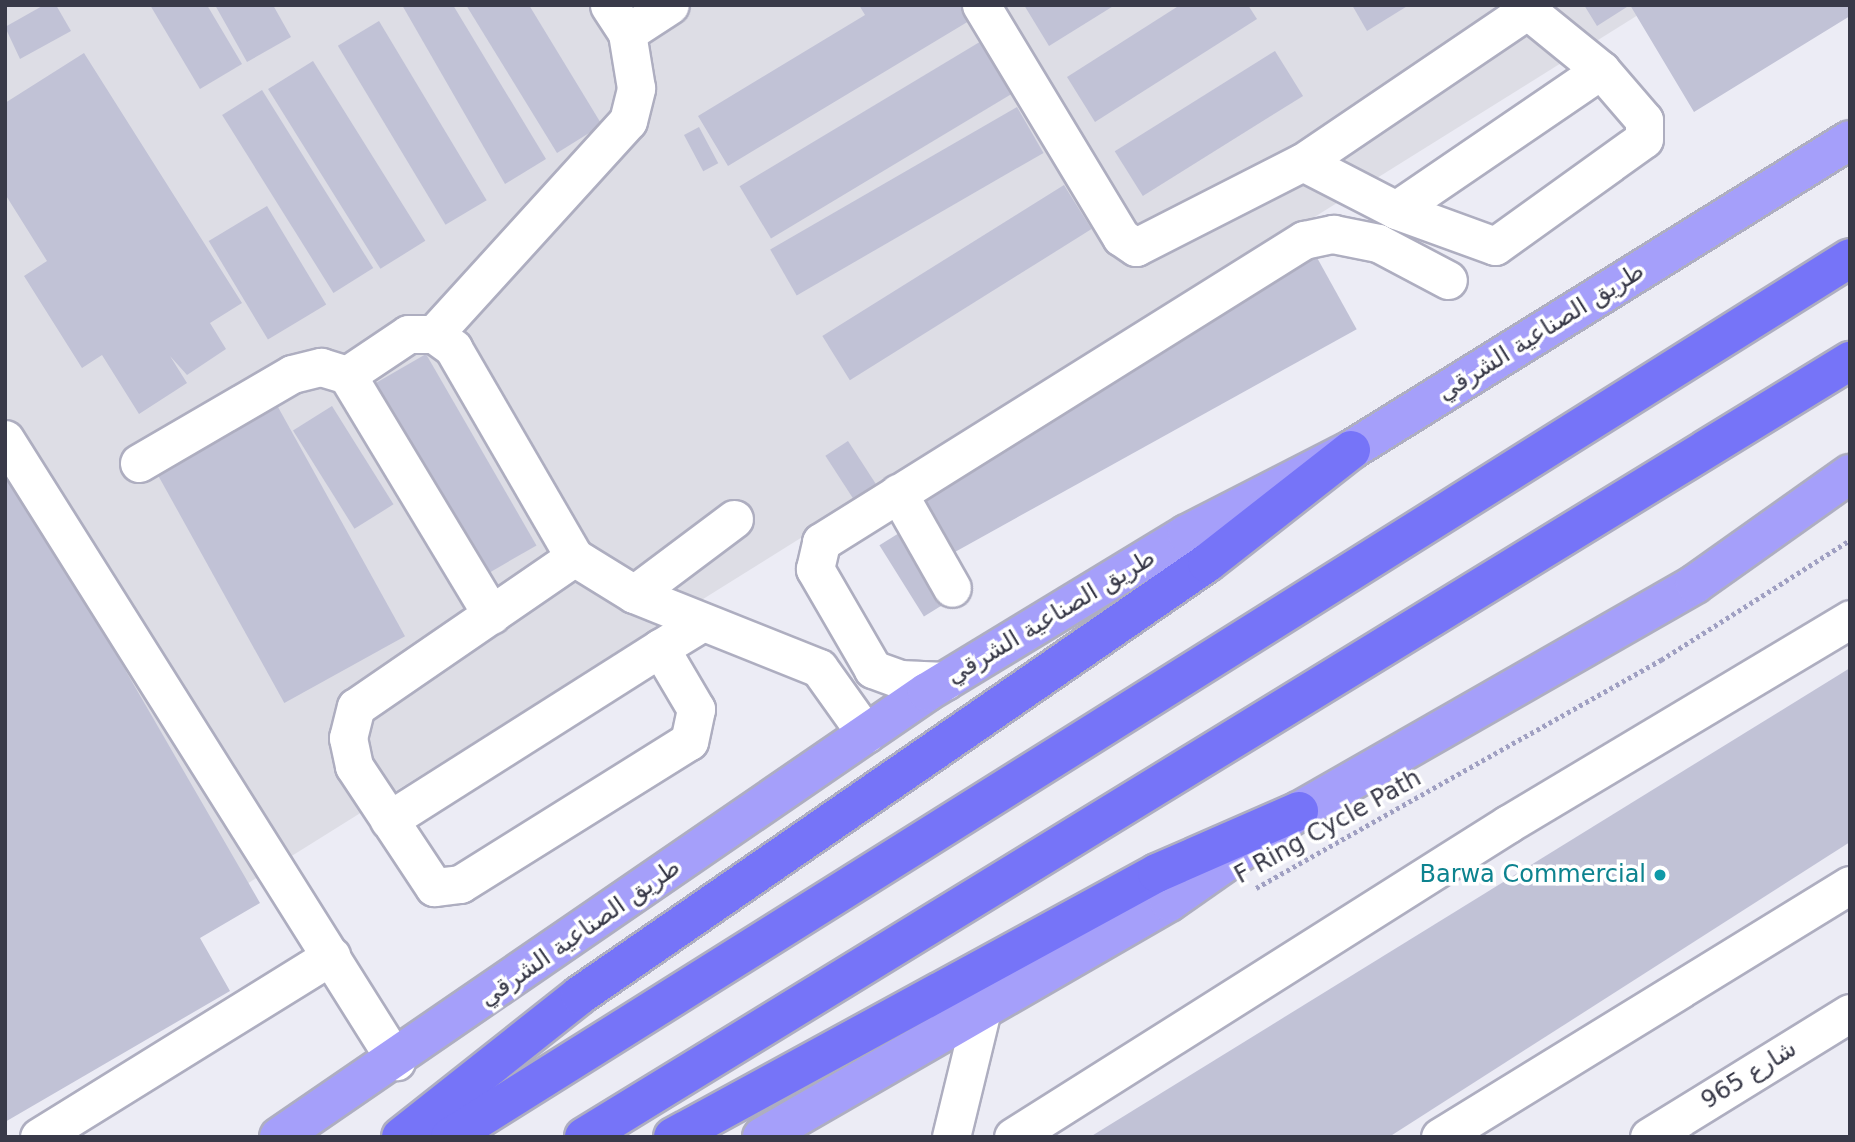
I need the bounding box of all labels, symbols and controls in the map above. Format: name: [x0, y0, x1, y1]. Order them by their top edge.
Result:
street label: طريق الصناعية الشرقي: [1432, 257, 1650, 407]
street label: طريق الصناعية الشرقي: [942, 543, 1160, 691]
street label: F Ring Cycle Path: [1230, 764, 1426, 890]
street label: طريق الصناعية الشرقي: [474, 853, 686, 1013]
place label: Barwa Commercial: [1419, 861, 1646, 889]
marker: Barwa Commercial: [1652, 867, 1668, 883]
street label: شارع 965: [1696, 1034, 1802, 1116]

